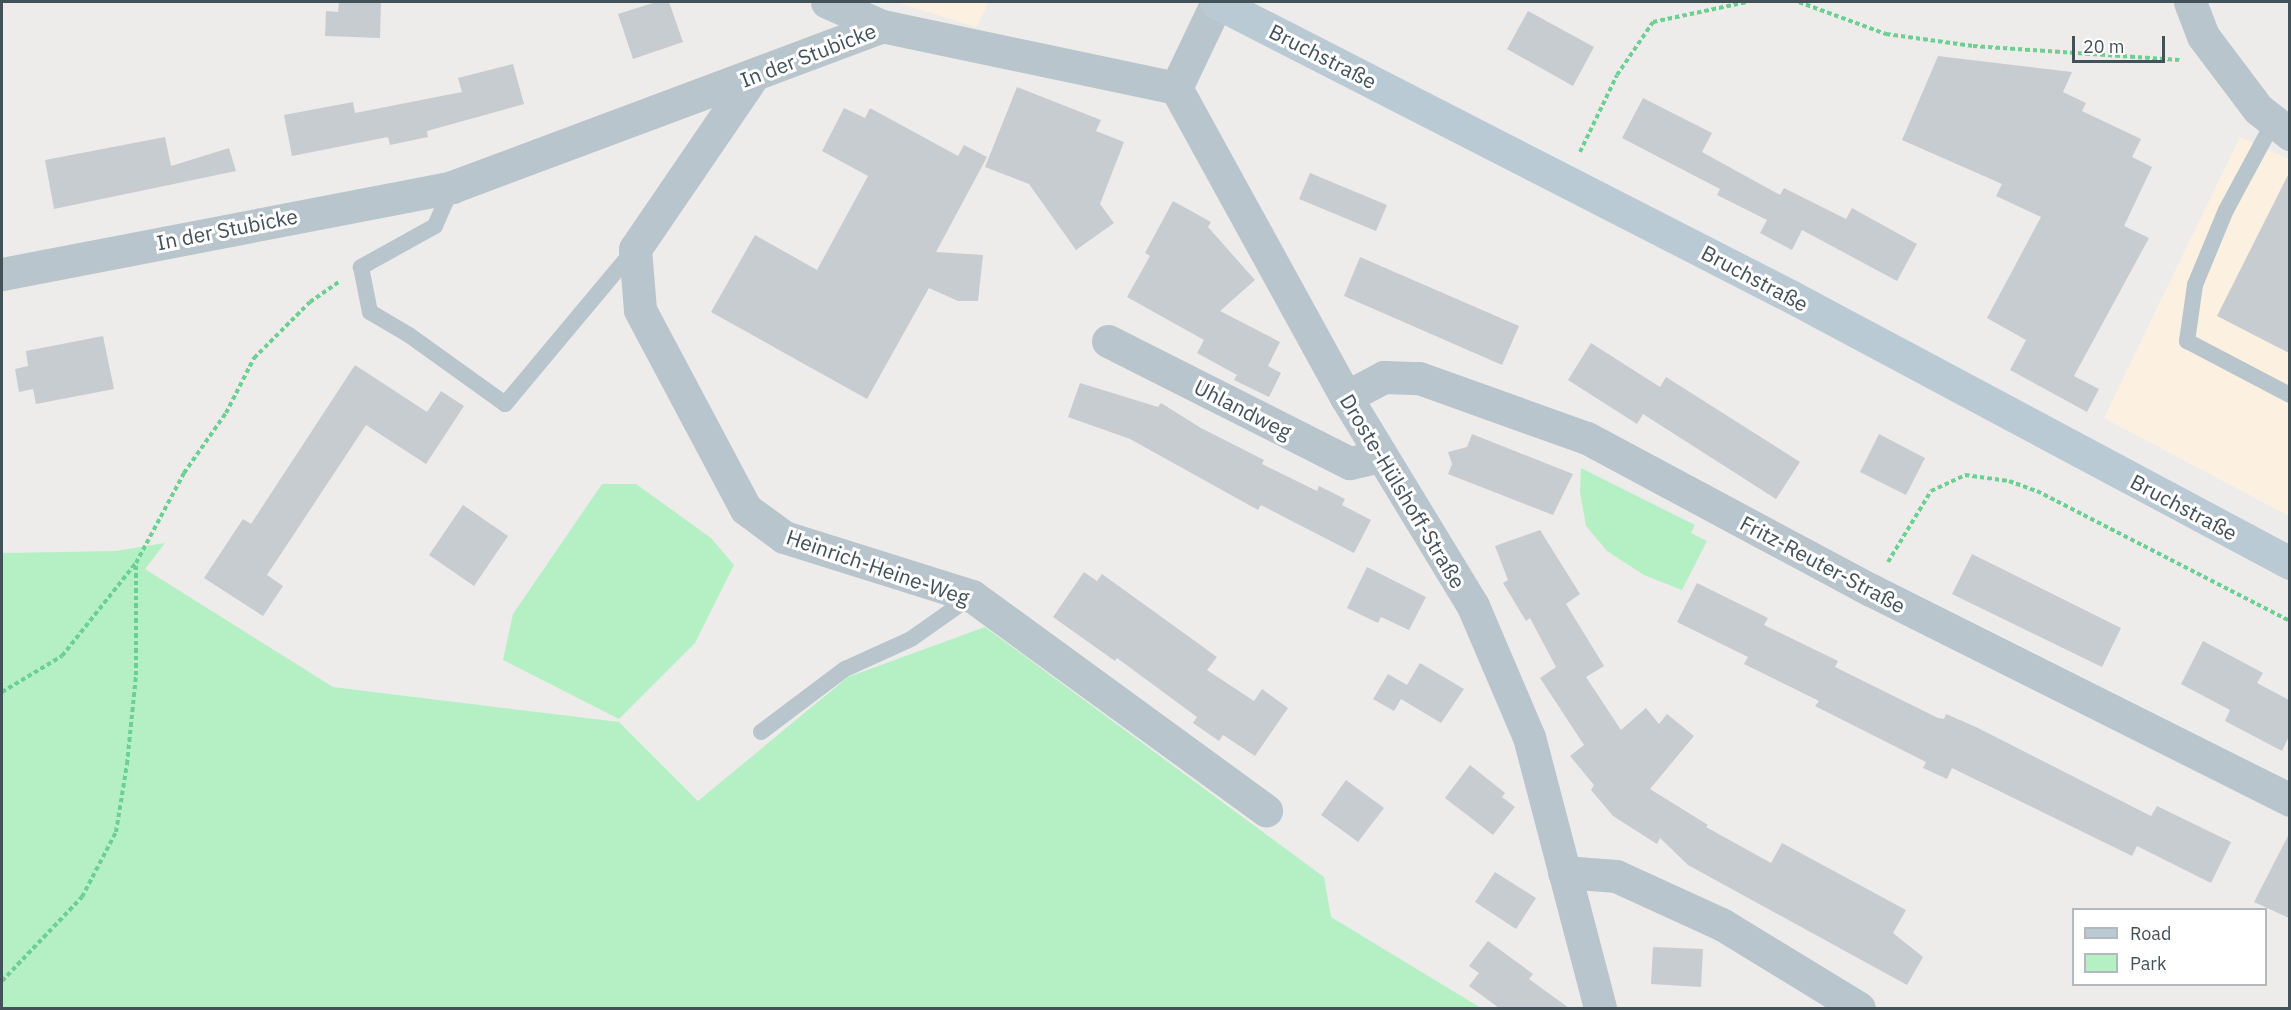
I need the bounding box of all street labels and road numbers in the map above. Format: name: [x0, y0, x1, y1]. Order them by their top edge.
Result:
street label: In der Stubicke: [737, 18, 879, 92]
street label: Bruchstraße: [1265, 18, 1381, 94]
street label: In der Stubicke: [154, 203, 300, 255]
street label: Bruchstraße: [1697, 239, 1813, 317]
street label: Uhlandweg: [1190, 374, 1296, 444]
street label: Droste-Hülshoff-Straße: [1335, 389, 1471, 593]
street label: Bruchstraße: [2126, 468, 2242, 546]
street label: Fritz-Reuter-Straße: [1736, 510, 1910, 618]
street label: Heinrich-Heine-Weg: [783, 524, 973, 610]

